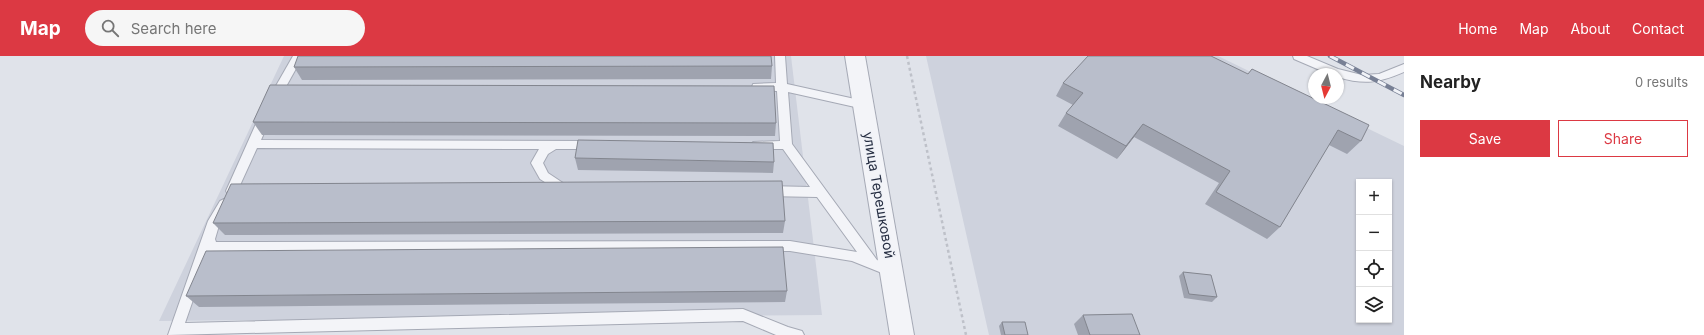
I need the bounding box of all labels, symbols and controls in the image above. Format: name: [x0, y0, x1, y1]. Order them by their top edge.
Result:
search box: [85, 10, 365, 46]
text: Map: [20, 17, 61, 40]
icon: search: [99, 17, 121, 39]
text: Search here: [131, 19, 216, 38]
text: Home: [1458, 20, 1497, 37]
text: Map: [1519, 20, 1549, 37]
text: About: [1571, 20, 1610, 37]
text: Contact: [1632, 20, 1684, 37]
north arrow: [1308, 68, 1344, 104]
text: Nearby: [1420, 72, 1481, 92]
text: 0 results: [1635, 74, 1688, 90]
button: Save: [1420, 120, 1550, 157]
button: Share: [1558, 120, 1688, 157]
street label: улица Терешковой: [860, 130, 899, 260]
map controls: [1356, 179, 1392, 323]
button: +: [1356, 179, 1392, 215]
button: −: [1356, 215, 1392, 251]
button: locate: [1356, 251, 1392, 287]
button: layers: [1356, 287, 1392, 323]

